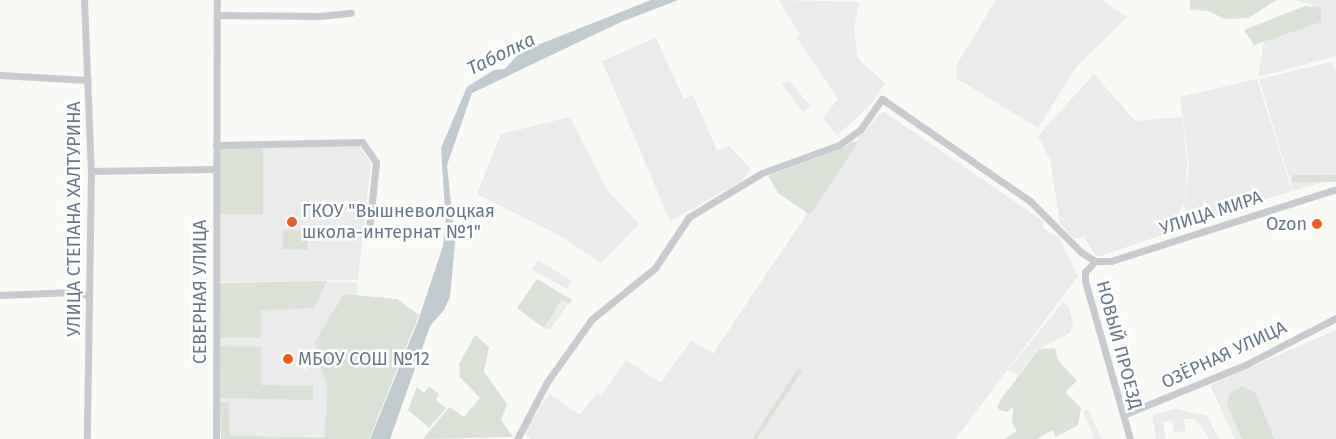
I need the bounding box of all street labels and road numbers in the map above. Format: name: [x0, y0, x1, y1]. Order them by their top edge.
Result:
street label: УЛИЦА СТЕПАНА ХАЛТУРИНА: [63, 101, 85, 337]
street label: УЛИЦА МИРА: [1157, 186, 1265, 240]
street label: СЕВЕРНАЯ УЛИЦА: [189, 220, 211, 364]
street label: НОВЫЙ ПРОЕЗД: [1091, 278, 1147, 412]
street label: ОЗЁРНАЯ УЛИЦА: [1158, 317, 1290, 393]

